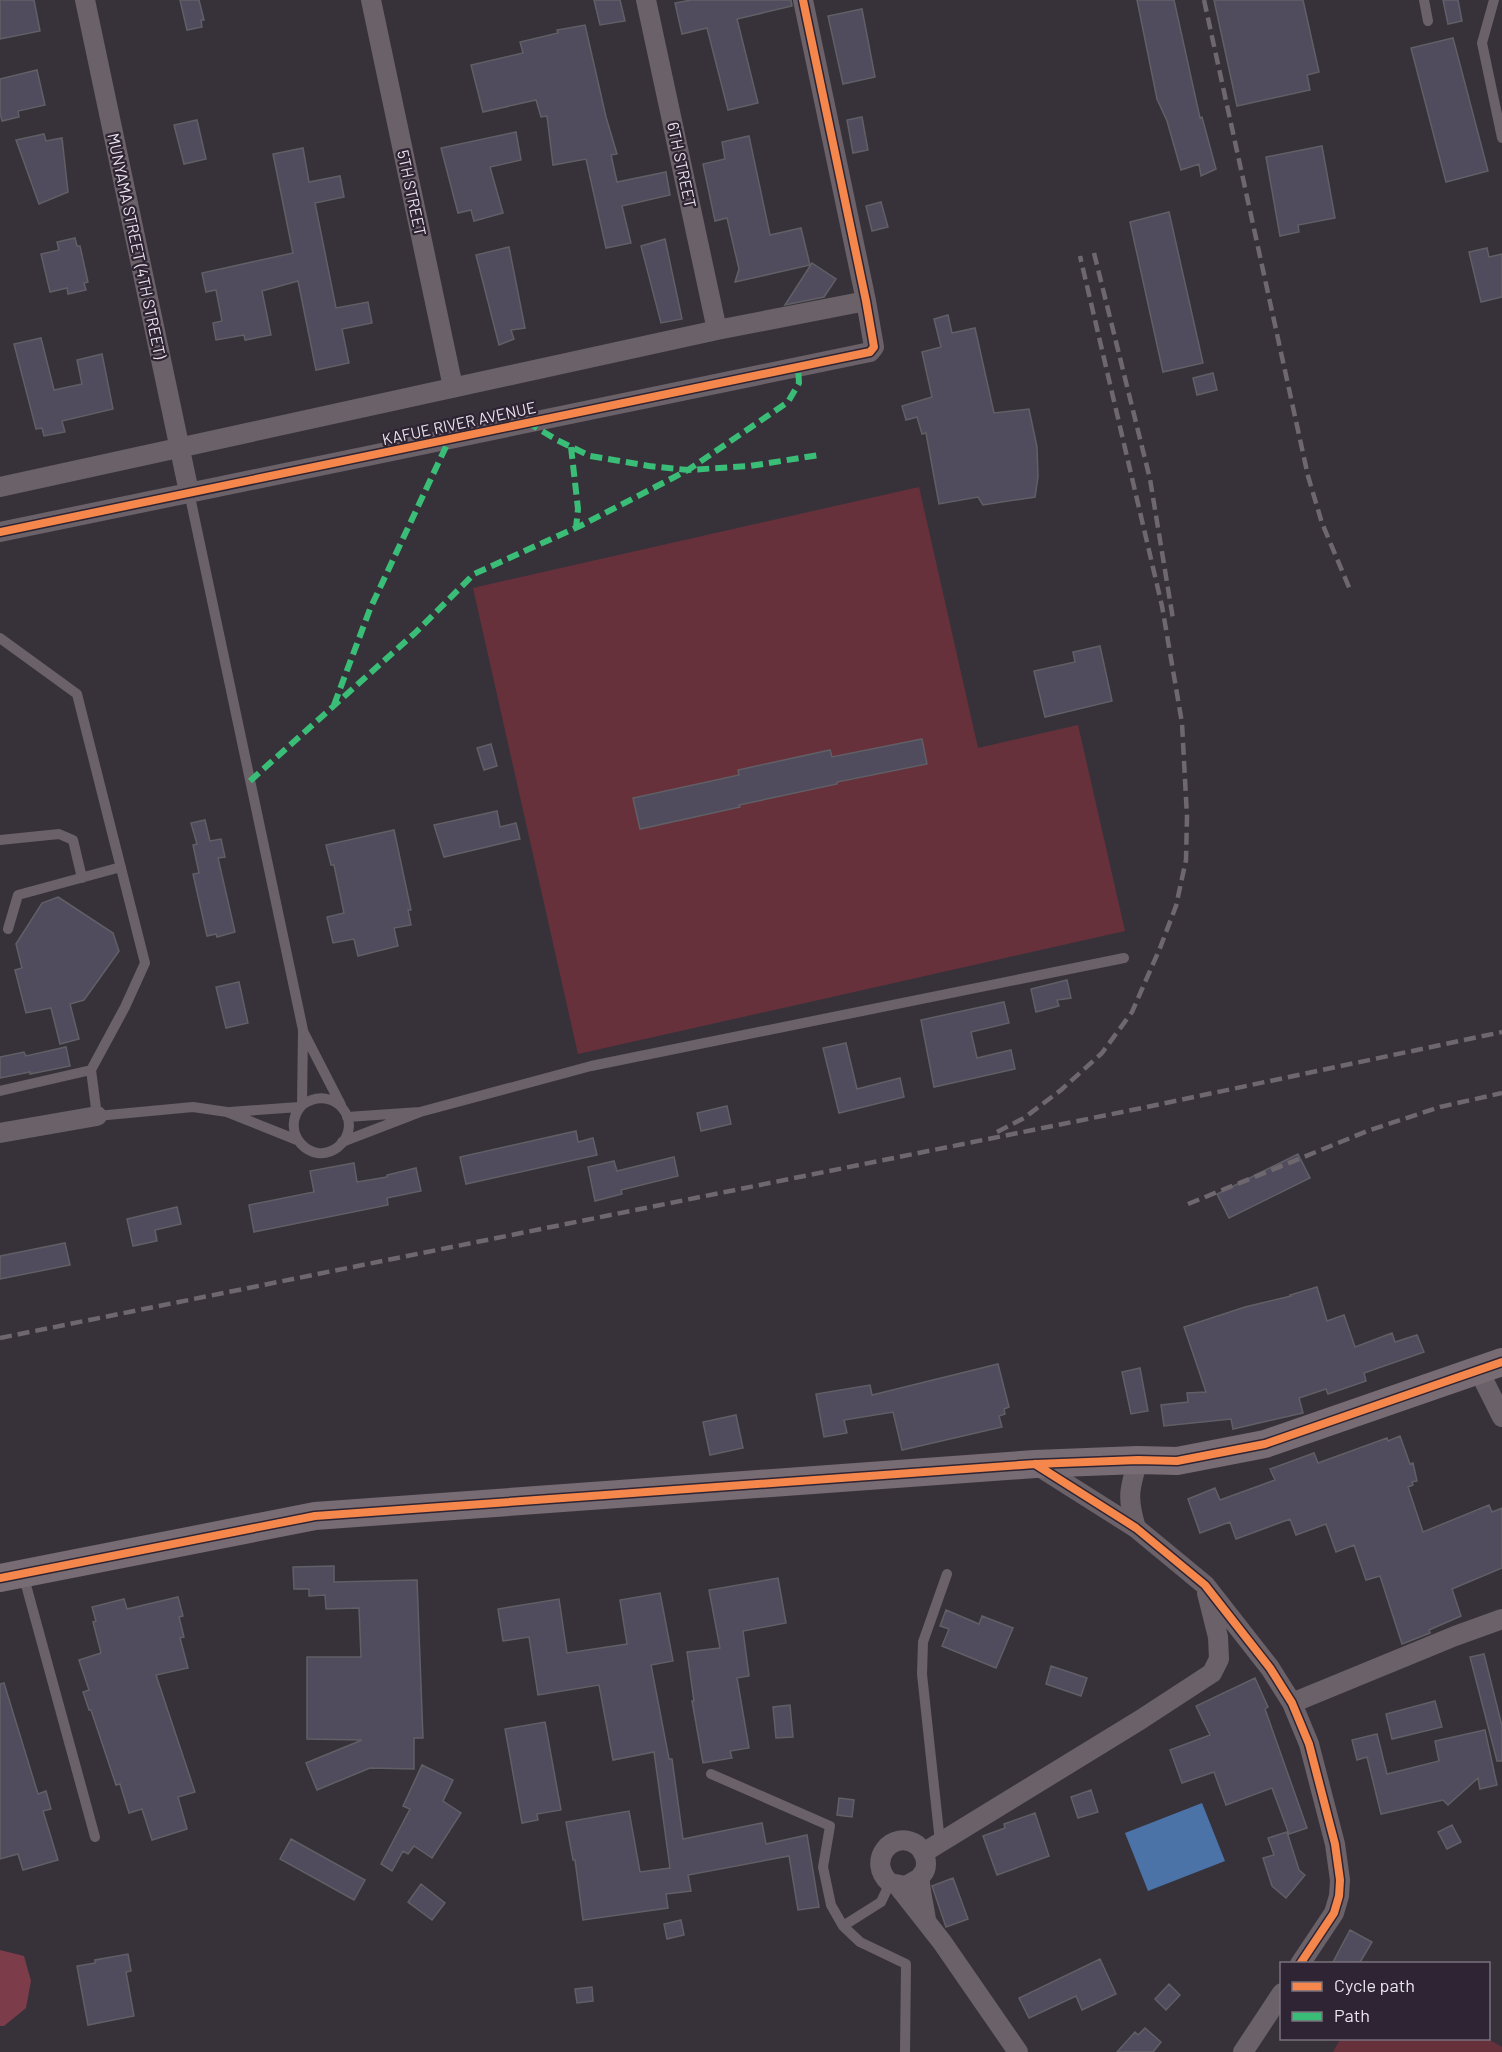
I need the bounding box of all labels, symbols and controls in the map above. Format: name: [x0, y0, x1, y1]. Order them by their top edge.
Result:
street label: 6TH STREET: [664, 120, 701, 210]
street label: MUNYAMA STREET (4TH STREET): [104, 131, 171, 361]
street label: 5TH STREET: [394, 148, 431, 238]
street label: KAFUE RIVER AVENUE: [380, 397, 538, 448]
legend: [1280, 1962, 1490, 2040]
text: Cycle path: [1334, 1974, 1415, 1996]
text: Path: [1334, 2004, 1370, 2026]

